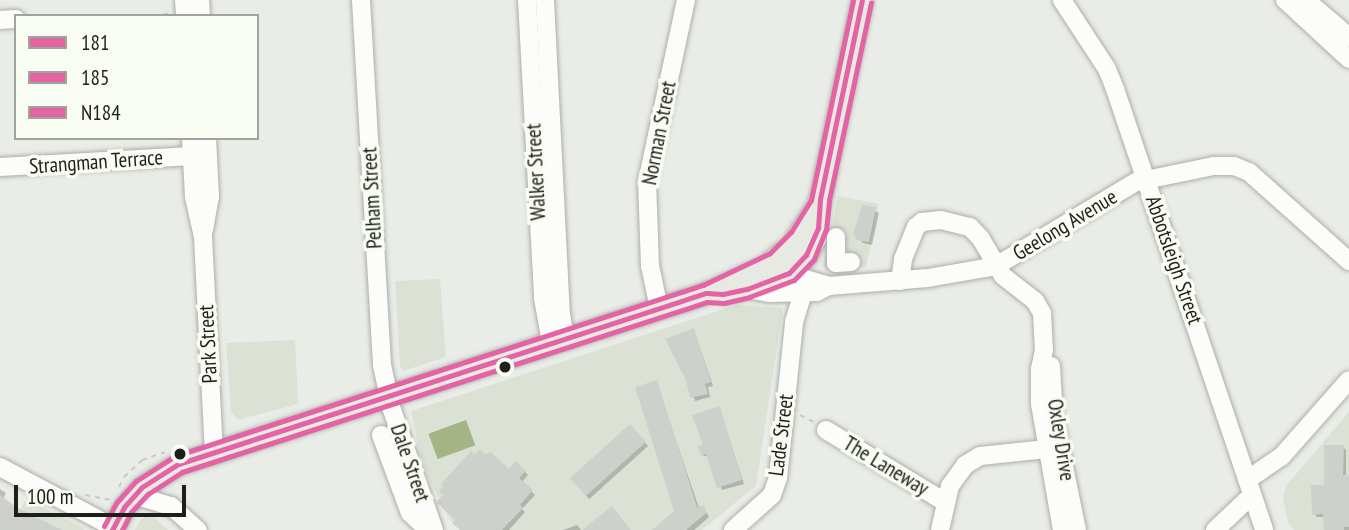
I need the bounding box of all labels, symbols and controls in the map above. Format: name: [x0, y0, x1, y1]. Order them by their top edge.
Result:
legend: [14, 14, 259, 140]
text: 181: [81, 29, 109, 56]
text: 185: [81, 64, 109, 91]
street label: Norman Street: [637, 79, 681, 187]
text: N184: [81, 99, 121, 126]
street label: Walker Street: [521, 123, 551, 221]
street label: Strangman Terrace: [28, 145, 164, 179]
street label: Pelham Street: [357, 147, 387, 249]
street label: Geelong Avenue: [1008, 184, 1122, 266]
street label: Abbotsleigh Street: [1140, 192, 1208, 328]
street label: Park Street: [193, 304, 223, 384]
unlabelled marker: [498, 360, 512, 374]
street label: Lade Street: [763, 393, 799, 477]
street label: Oxley Drive: [1042, 397, 1080, 483]
street label: Dale Street: [385, 421, 435, 505]
street label: The Laneway: [839, 431, 933, 501]
unlabelled marker: [173, 447, 187, 461]
scale bar: [18, 470, 189, 514]
text: 100 m: [27, 483, 73, 510]

